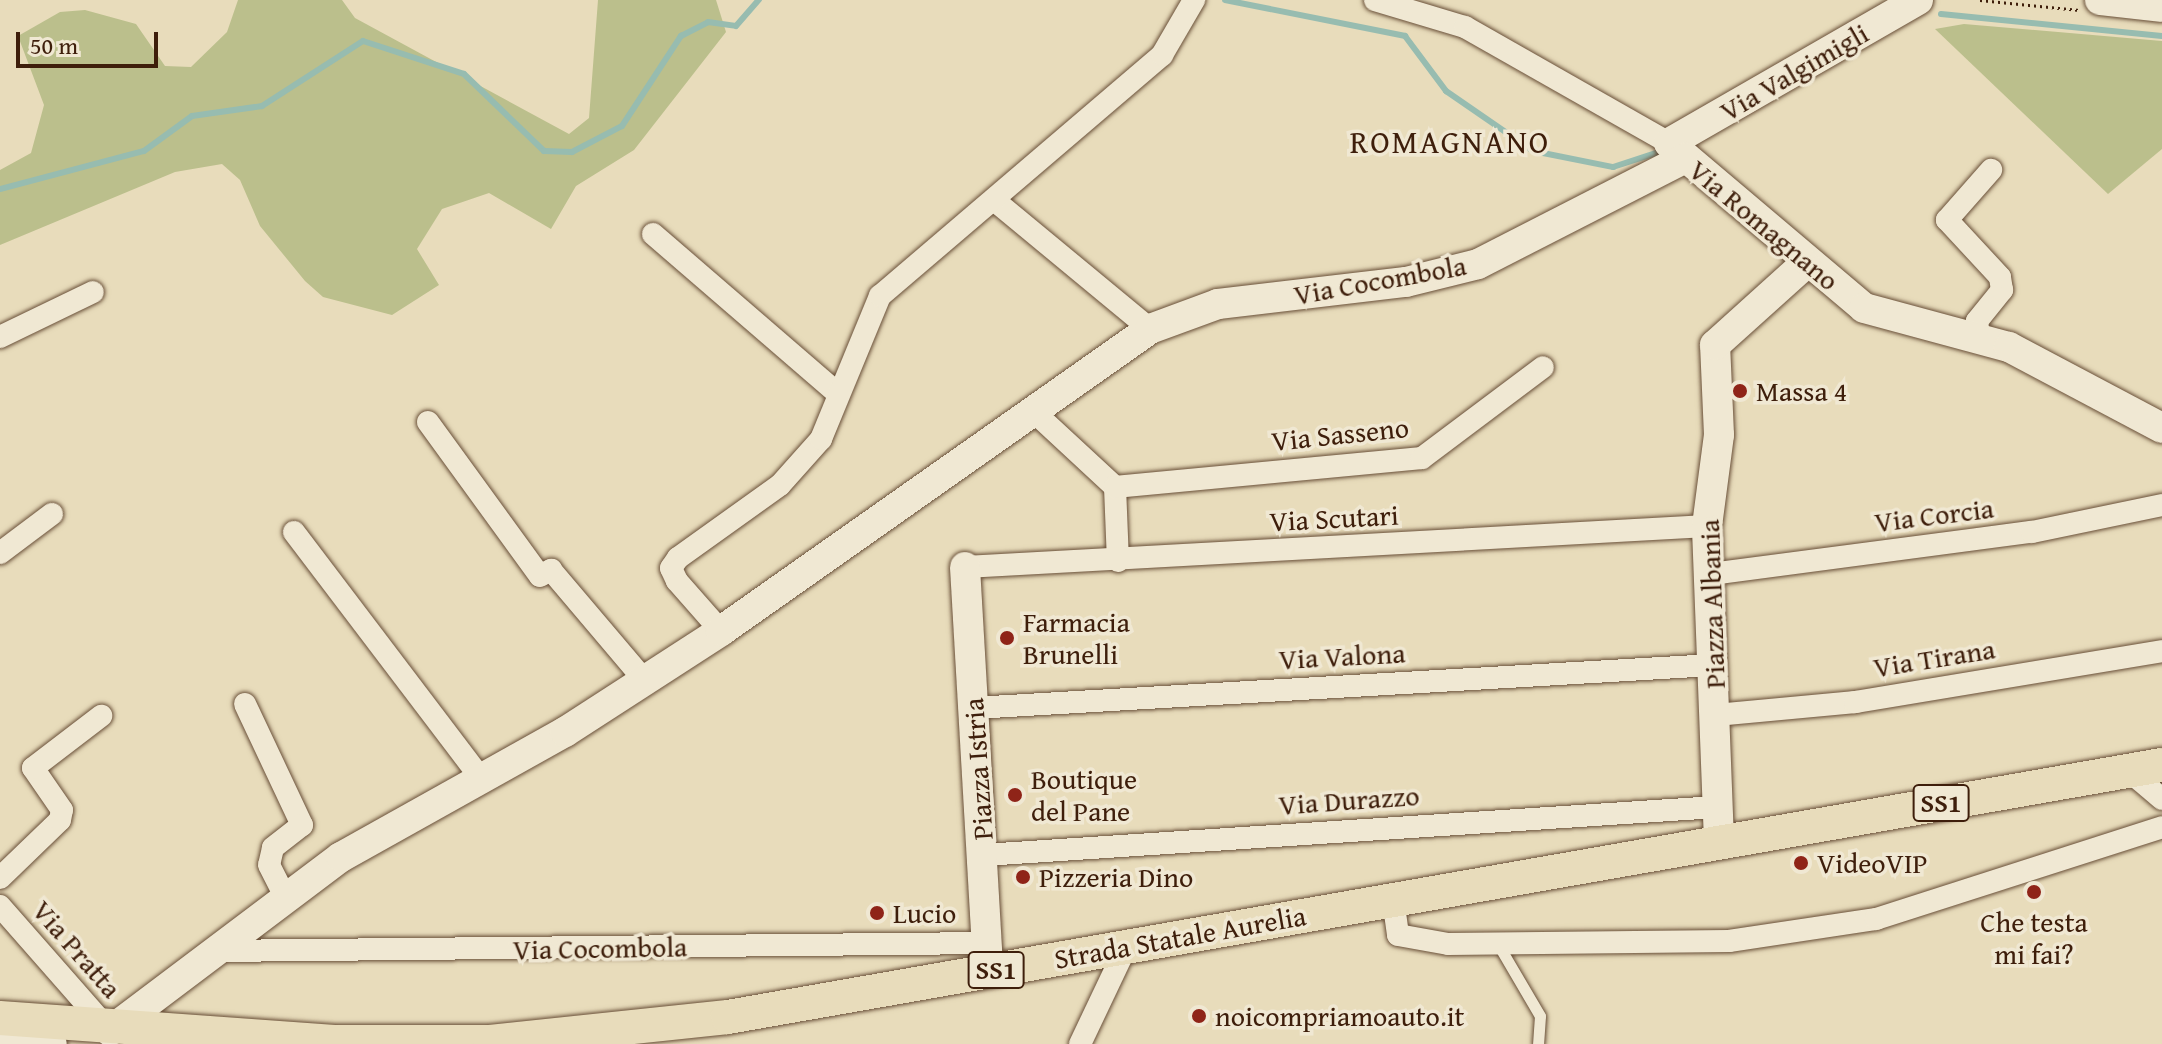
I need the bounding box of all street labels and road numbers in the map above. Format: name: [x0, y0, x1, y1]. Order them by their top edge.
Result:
street label: Via Valgimigli: [1714, 16, 1874, 128]
street label: Via Romagnano: [1682, 153, 1846, 297]
street label: Via Cocombola: [1291, 248, 1469, 312]
street label: Via Sasseno: [1270, 410, 1410, 458]
street label: Via Corcia: [1873, 491, 1995, 539]
street label: Via Scutari: [1269, 498, 1399, 538]
street label: Piazza Albania: [1692, 519, 1732, 689]
street label: Via Tirana: [1871, 632, 1997, 684]
street label: Via Valona: [1278, 636, 1406, 676]
street label: Piazza Istria: [956, 697, 1000, 841]
street label: Via Durazzo: [1277, 778, 1421, 822]
road number: SS1: [1911, 781, 1971, 825]
street label: Via Pratta: [26, 893, 128, 1005]
street label: Strada Statale Aurelia: [1052, 898, 1308, 976]
street label: Via Cocombola: [512, 930, 688, 966]
road number: SS1: [966, 948, 1026, 992]

